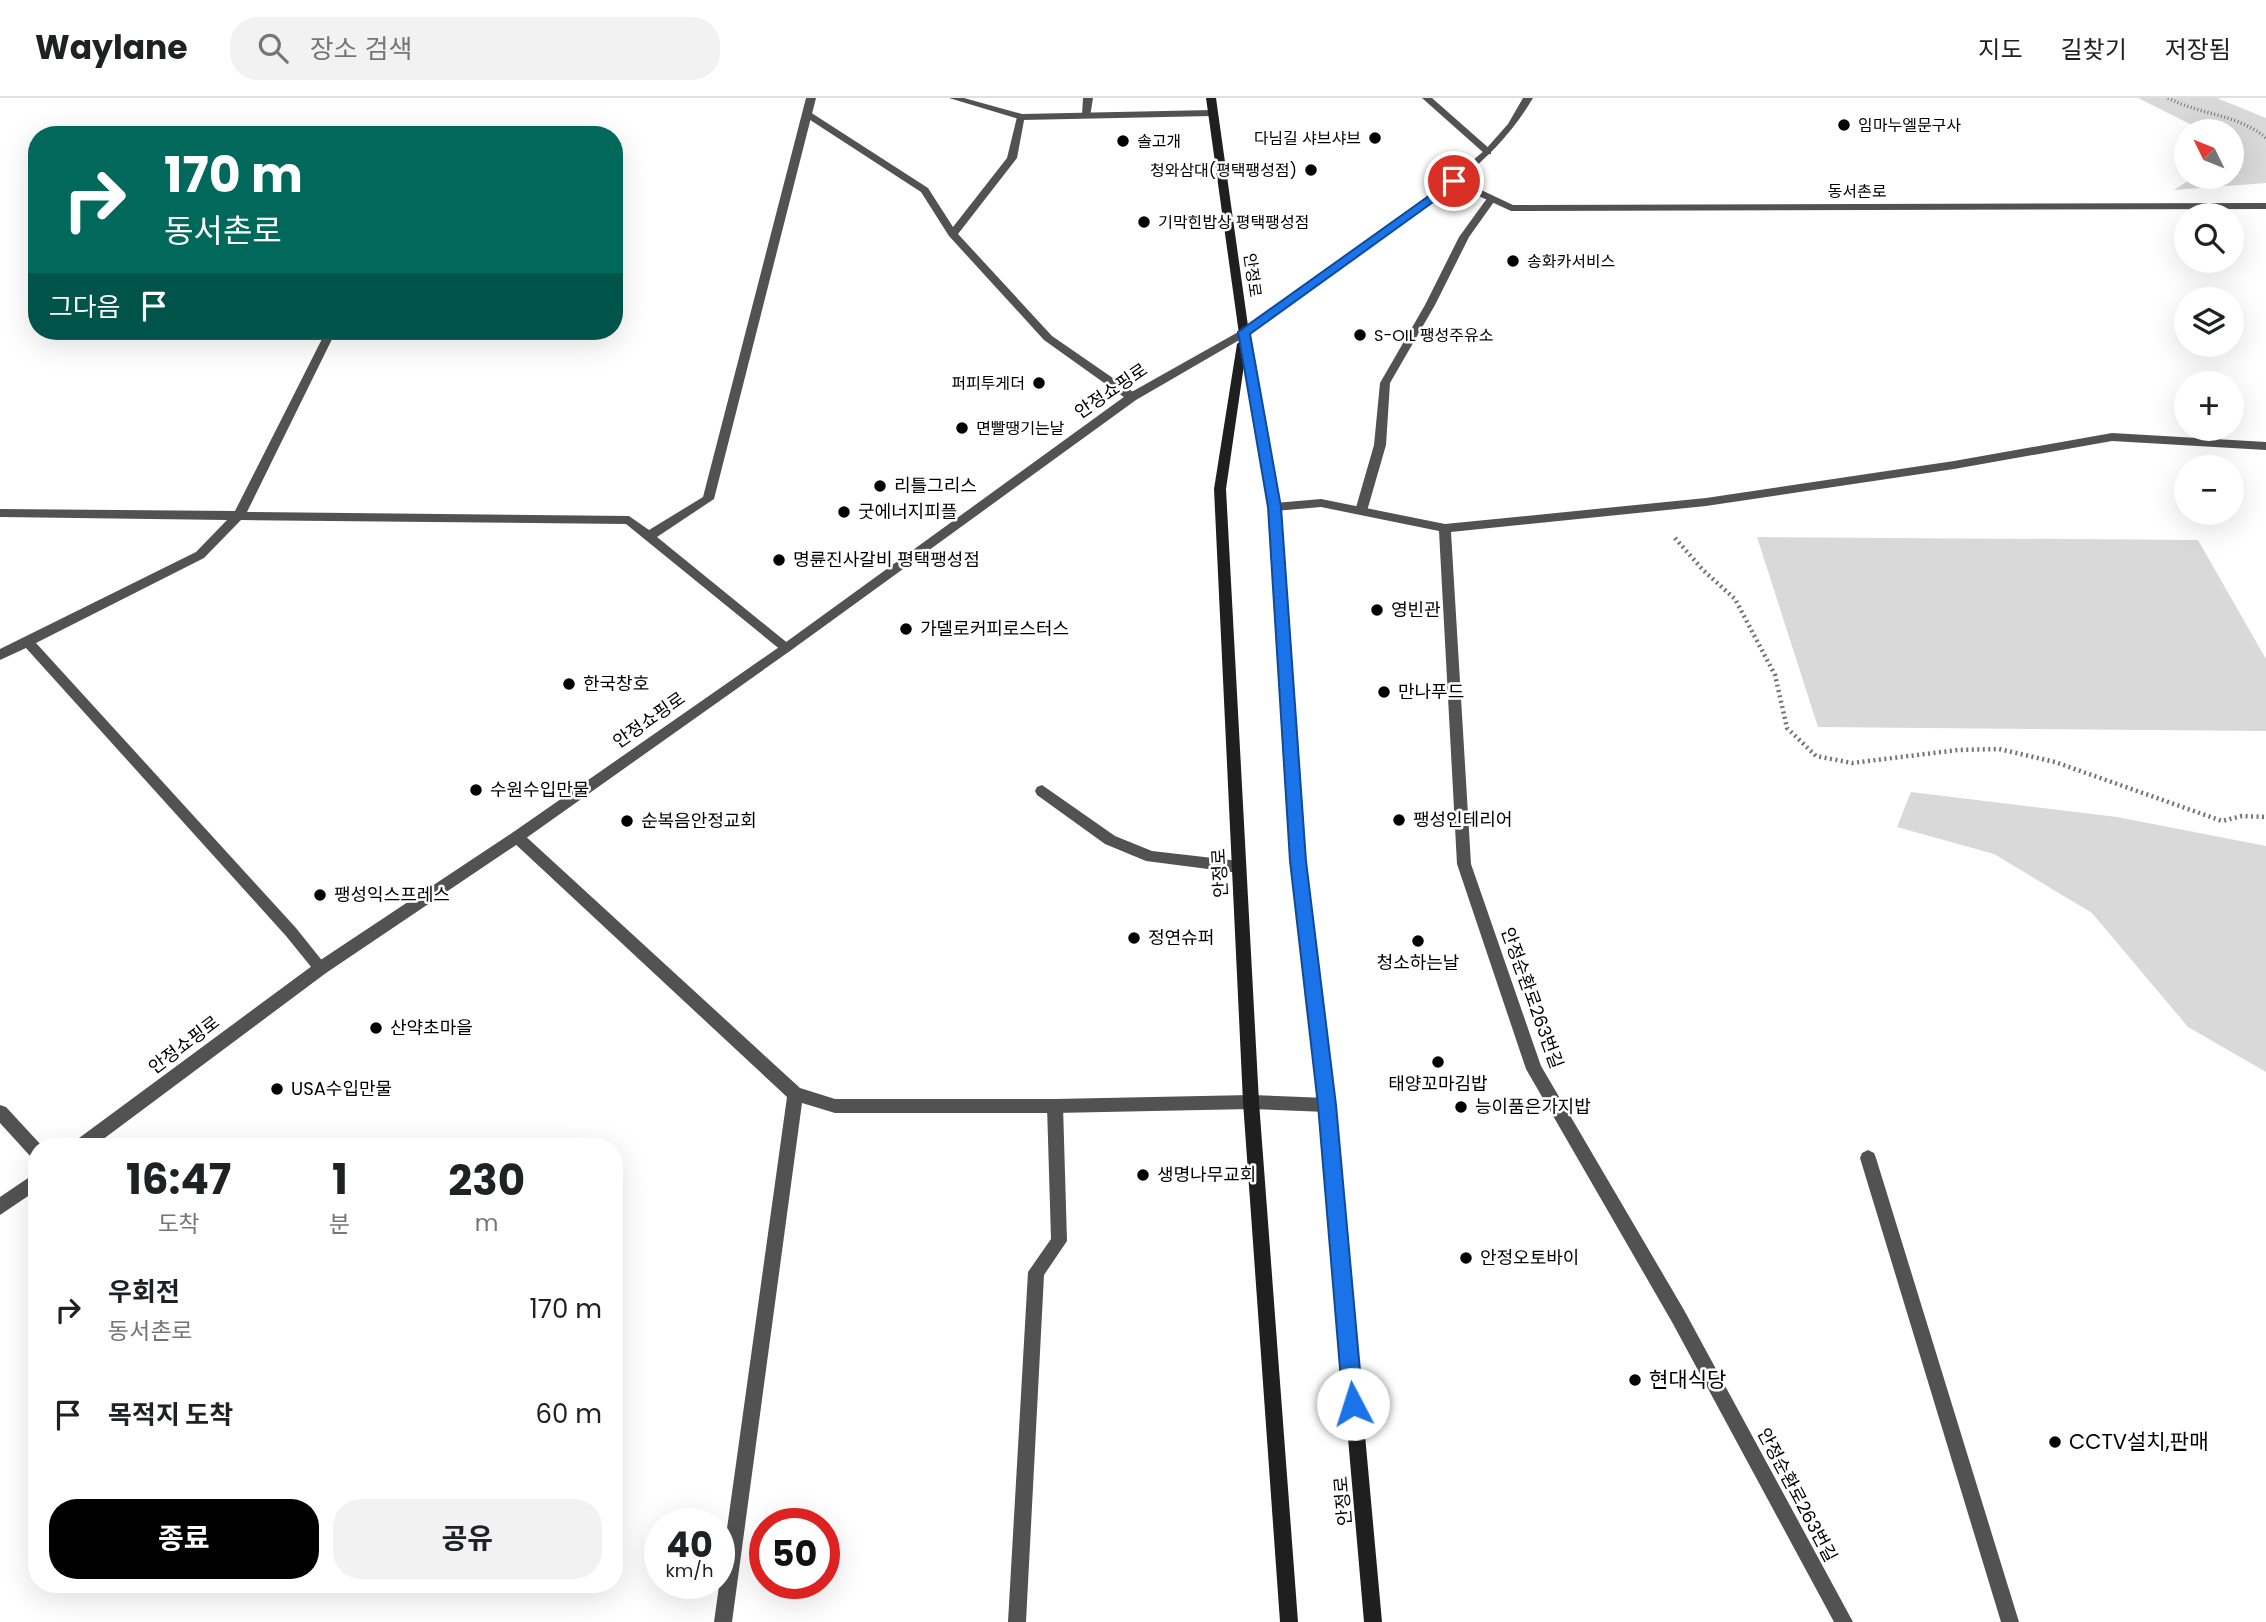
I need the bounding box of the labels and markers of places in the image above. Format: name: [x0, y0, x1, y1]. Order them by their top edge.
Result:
place label: 임마누엘문구사: [1858, 114, 1961, 137]
marker: 임마누엘문구사: [1836, 117, 1852, 133]
place label: 다님길 샤브샤브: [1254, 127, 1361, 150]
place label: 솔고개: [1137, 130, 1181, 153]
marker: 다님길 샤브샤브: [1367, 130, 1383, 146]
marker: 솔고개: [1115, 133, 1131, 149]
pin: [1424, 151, 1484, 211]
place label: 청와삼대(평택팽성점): [1150, 159, 1297, 182]
marker: 청와삼대(평택팽성점): [1303, 162, 1319, 178]
place label: 기막힌밥상 평택팽성점: [1158, 211, 1309, 234]
marker: 기막힌밥상 평택팽성점: [1136, 214, 1152, 230]
place label: 송화카서비스: [1527, 250, 1615, 273]
marker: 송화카서비스: [1505, 253, 1521, 269]
place label: S-OIL 팽성주유소: [1374, 324, 1494, 347]
marker: S-OIL 팽성주유소: [1352, 327, 1368, 343]
place label: 퍼피투게더: [951, 372, 1025, 395]
marker: 퍼피투게더: [1031, 375, 1047, 391]
place label: 면빨땡기는날: [976, 417, 1065, 440]
marker: 면빨땡기는날: [954, 420, 970, 436]
place label: 리틀그리스: [894, 473, 977, 498]
marker: 리틀그리스: [872, 478, 888, 494]
place label: 굿에너지피플: [858, 499, 957, 524]
marker: 굿에너지피플: [836, 504, 852, 520]
place label: 명륜진사갈비 평택팽성점: [793, 547, 980, 572]
marker: 명륜진사갈비 평택팽성점: [771, 552, 787, 568]
place label: 영빈관: [1391, 597, 1441, 622]
marker: 영빈관: [1369, 602, 1385, 618]
place label: 가델로커피로스터스: [920, 616, 1069, 641]
marker: 가델로커피로스터스: [898, 621, 914, 637]
place label: 한국창호: [583, 671, 649, 696]
marker: 한국창호: [561, 676, 577, 692]
place label: 만나푸드: [1398, 679, 1464, 704]
marker: 만나푸드: [1376, 684, 1392, 700]
place label: 수원수입만물: [490, 777, 589, 802]
marker: 수원수입만물: [468, 782, 484, 798]
place label: 팽성인테리어: [1413, 807, 1512, 832]
place label: 순복음안정교회: [641, 808, 757, 833]
marker: 팽성인테리어: [1391, 812, 1407, 828]
marker: 순복음안정교회: [619, 813, 635, 829]
place label: 팽성익스프레스: [334, 882, 450, 907]
marker: 팽성익스프레스: [312, 887, 328, 903]
place label: 정연슈퍼: [1148, 925, 1214, 950]
marker: 정연슈퍼: [1126, 930, 1142, 946]
marker: 청소하는날: [1410, 933, 1426, 949]
place label: 청소하는날: [1377, 950, 1459, 975]
place label: 산약초마을: [390, 1015, 473, 1040]
marker: 산약초마을: [368, 1020, 384, 1036]
marker: 태양꼬마김밥: [1430, 1054, 1446, 1070]
place label: 태양꼬마김밥: [1388, 1071, 1488, 1096]
place label: USA수입만물: [291, 1076, 392, 1101]
marker: USA수입만물: [269, 1081, 285, 1097]
place label: 능이품은가지밥: [1475, 1094, 1591, 1119]
marker: 능이품은가지밥: [1453, 1099, 1469, 1115]
place label: 생명나무교회: [1157, 1162, 1256, 1187]
marker: 생명나무교회: [1135, 1167, 1151, 1183]
place label: 안정오토바이: [1480, 1245, 1579, 1270]
marker: 안정오토바이: [1458, 1250, 1474, 1266]
place label: 현대식당: [1649, 1365, 1726, 1394]
marker: 현대식당: [1627, 1372, 1643, 1388]
place label: CCTV설치,판매: [2069, 1427, 2208, 1456]
marker: CCTV설치,판매: [2047, 1434, 2063, 1450]

